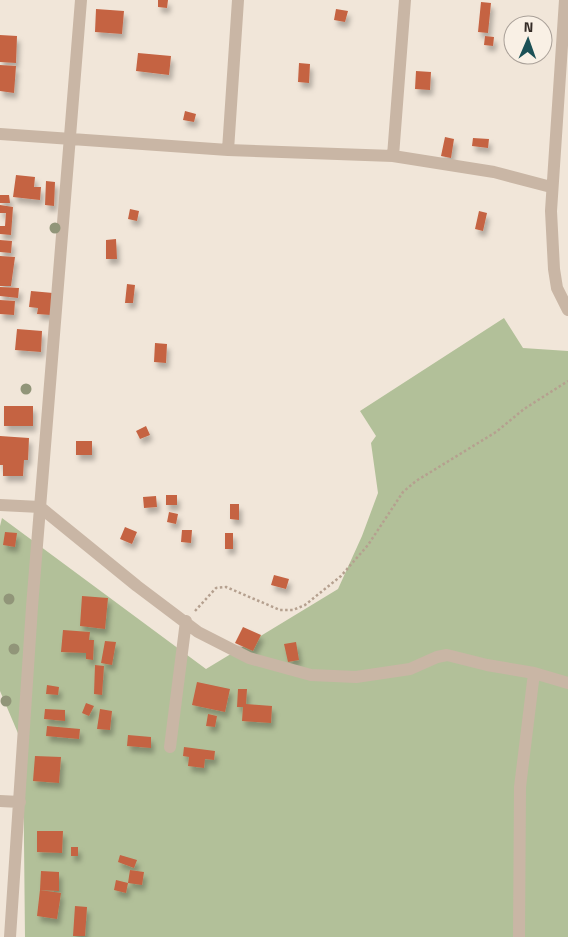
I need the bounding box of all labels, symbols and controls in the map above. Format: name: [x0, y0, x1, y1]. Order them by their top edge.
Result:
north arrow: [503, 15, 553, 65]
text: N: [523, 16, 534, 37]

